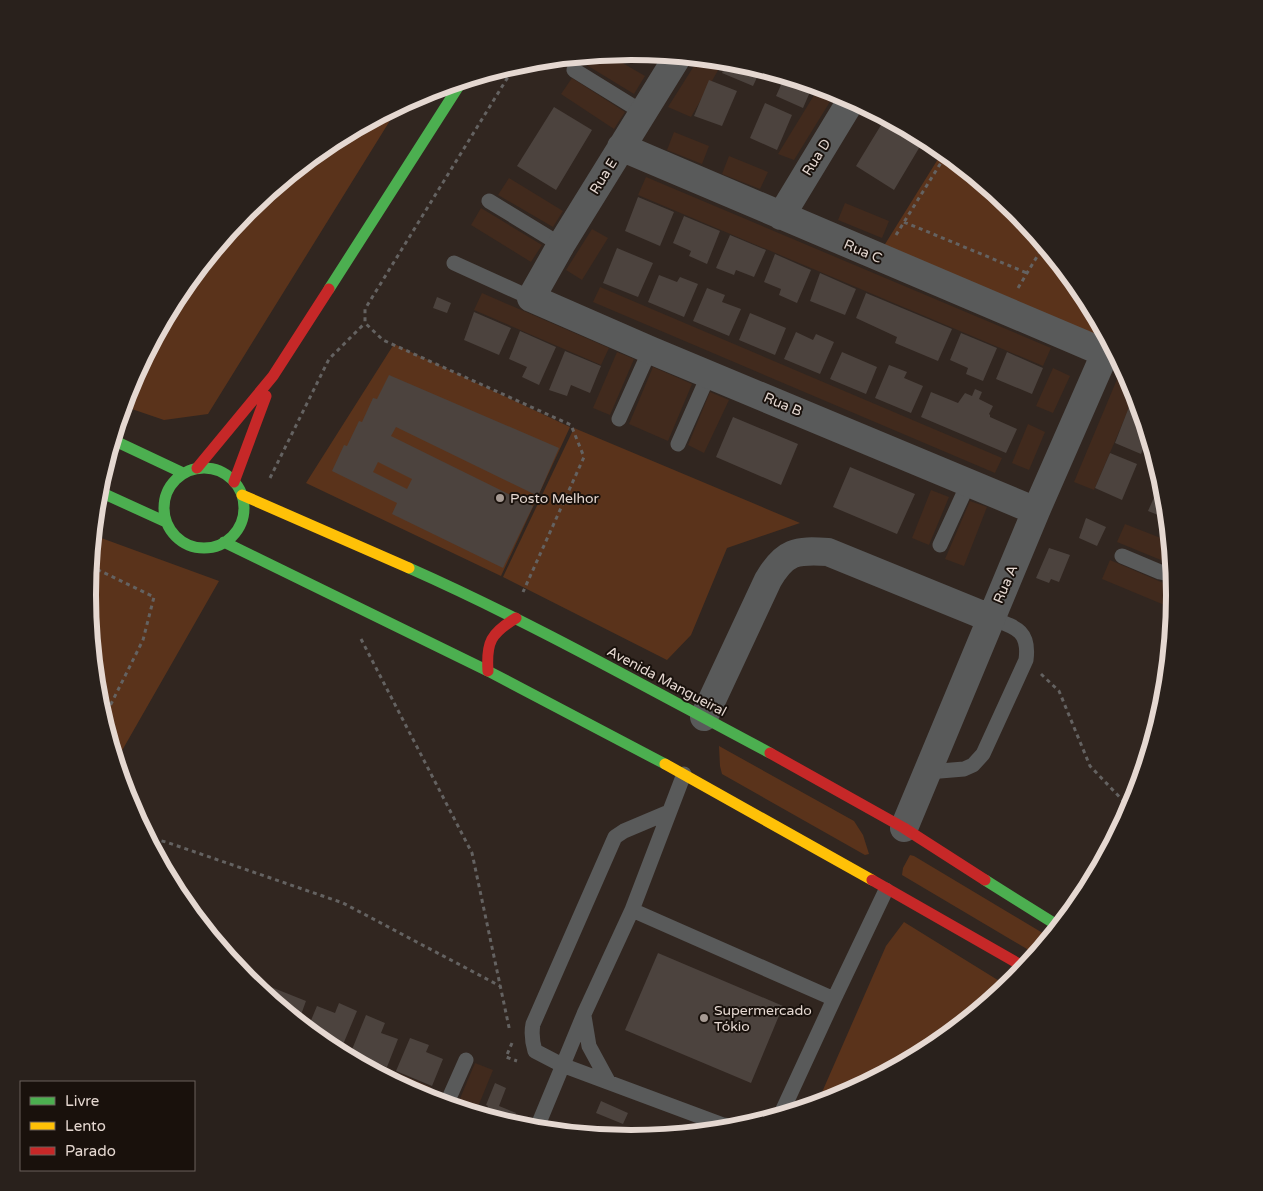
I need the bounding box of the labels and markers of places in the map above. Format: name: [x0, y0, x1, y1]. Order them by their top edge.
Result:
place label: Posto Melhor: [510, 490, 600, 507]
marker: Posto Melhor: [494, 492, 506, 504]
place label: Supermercado Tókio: [714, 1002, 812, 1035]
marker: Supermercado Tókio: [698, 1012, 710, 1024]

